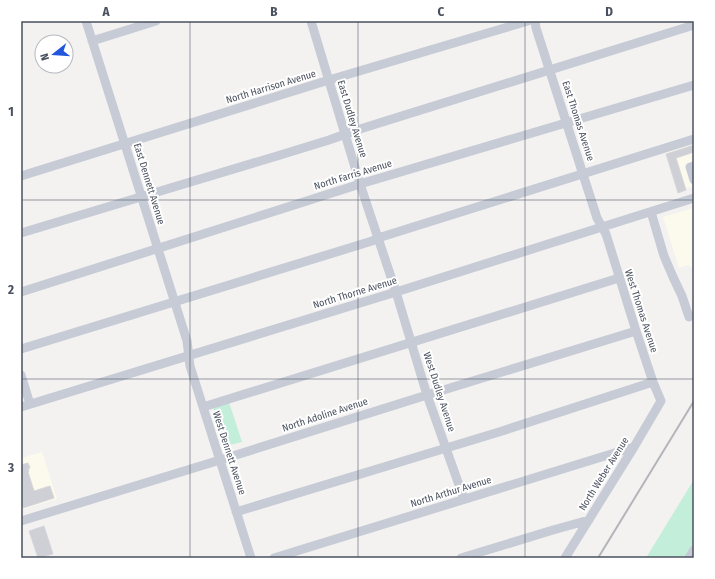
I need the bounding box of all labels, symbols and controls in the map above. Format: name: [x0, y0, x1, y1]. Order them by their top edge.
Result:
text: A: [101, 4, 110, 19]
text: B: [270, 4, 278, 19]
text: C: [438, 4, 445, 19]
text: D: [605, 4, 613, 19]
north arrow: [34, 34, 74, 74]
text: N: [38, 52, 52, 62]
street label: North Harrison Avenue: [225, 68, 317, 106]
street label: East Dudley Avenue: [335, 79, 369, 159]
street label: East Thomas Avenue: [559, 79, 597, 163]
text: 1: [8, 104, 14, 119]
street label: East Dennett Avenue: [131, 142, 167, 226]
street label: North Farris Avenue: [313, 157, 393, 193]
street label: West Thomas Avenue: [622, 268, 660, 354]
street label: North Thorne Avenue: [312, 275, 398, 311]
text: 2: [7, 282, 14, 297]
street label: West Dudley Avenue: [420, 351, 458, 433]
street label: North Adoline Avenue: [281, 395, 369, 435]
street label: West Dennett Avenue: [210, 410, 248, 496]
street label: North Weber Avenue: [577, 435, 631, 513]
text: 3: [7, 460, 14, 475]
street label: North Arthur Avenue: [409, 474, 493, 510]

